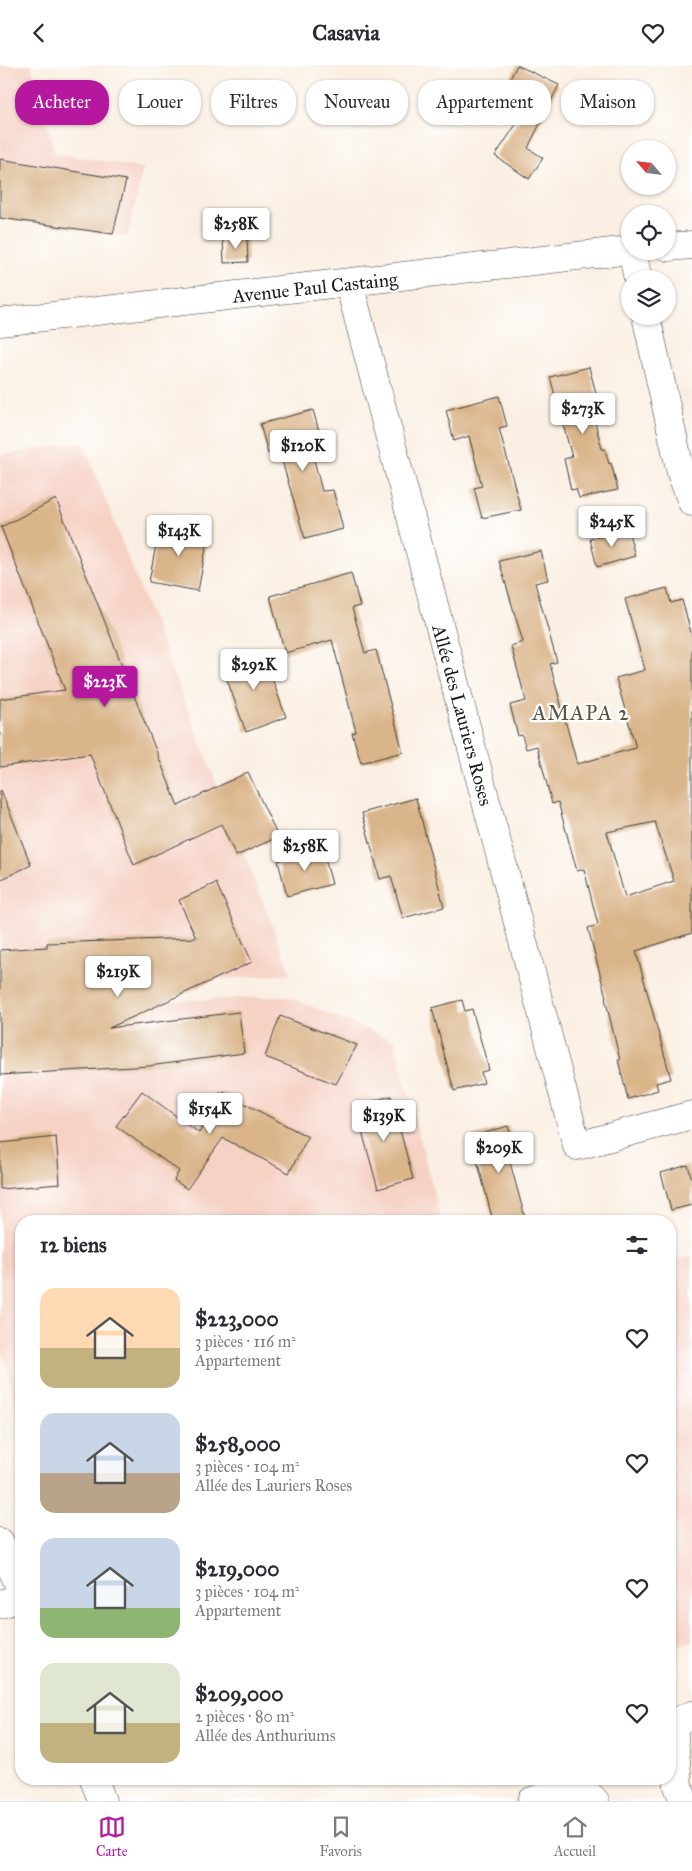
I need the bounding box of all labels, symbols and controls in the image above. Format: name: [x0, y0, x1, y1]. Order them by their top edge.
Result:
icon: back: [25, 19, 53, 47]
text: Casavia: [312, 19, 380, 46]
icon: heart: [639, 19, 667, 47]
chip: Acheter: [15, 80, 109, 125]
chip: Louer: [119, 80, 201, 125]
chip: Filtres: [211, 80, 296, 125]
chip: Nouveau: [306, 80, 408, 125]
chip: Appartement: [418, 80, 551, 125]
chip: Maison: [561, 80, 654, 125]
north arrow: [621, 140, 676, 195]
map controls: [621, 140, 676, 325]
button: locate: [621, 205, 676, 260]
pin: $258K: [201, 207, 271, 250]
text: $258K: [214, 214, 258, 233]
street label: Avenue Paul Castaing: [230, 267, 399, 309]
button: layers: [621, 270, 676, 325]
pin: $273K: [548, 393, 618, 435]
text: $273K: [561, 399, 605, 418]
pin: $120K: [268, 429, 338, 472]
text: $120K: [281, 436, 325, 455]
pin: $245K: [577, 505, 647, 548]
text: $245K: [589, 512, 635, 531]
pin: $143K: [144, 515, 214, 557]
text: $143K: [158, 521, 200, 540]
street label: Allée des Lauriers Roses: [427, 621, 498, 808]
pin: $292K: [219, 649, 289, 691]
text: $292K: [231, 655, 277, 674]
pin: $223K: [70, 665, 140, 708]
text: $223K: [83, 672, 127, 691]
district label: AMAPA 2: [531, 700, 630, 726]
pin: $258K: [270, 829, 340, 872]
text: $258K: [283, 836, 327, 855]
pin: $219K: [83, 955, 153, 998]
text: $219K: [96, 962, 140, 981]
pin: $154K: [175, 1093, 245, 1135]
text: $154K: [188, 1099, 232, 1118]
pin: $139K: [349, 1099, 419, 1142]
text: $139K: [363, 1106, 405, 1125]
pin: $209K: [464, 1131, 534, 1174]
text: $209K: [476, 1138, 522, 1157]
icon: filters: [623, 1231, 651, 1259]
text: 12 biens: [40, 1232, 107, 1258]
text: $223,000: [195, 1306, 279, 1332]
icon: home: [80, 1308, 140, 1368]
icon: heart: [623, 1324, 651, 1352]
text: 3 pièces · 116 m²: [195, 1332, 296, 1351]
text: Appartement: [195, 1351, 281, 1370]
text: $258,000: [195, 1431, 281, 1457]
icon: home: [80, 1433, 140, 1493]
icon: heart: [623, 1449, 651, 1477]
text: 3 pièces · 104 m²: [195, 1457, 300, 1476]
text: Allée des Lauriers Roses: [195, 1476, 352, 1495]
text: $219,000: [195, 1556, 279, 1582]
icon: home: [80, 1558, 140, 1618]
icon: heart: [623, 1574, 651, 1602]
text: 3 pièces · 104 m²: [195, 1582, 300, 1601]
text: Appartement: [195, 1601, 281, 1620]
text: $209,000: [195, 1681, 284, 1707]
icon: home: [80, 1683, 140, 1743]
icon: heart: [623, 1699, 651, 1727]
text: 2 pièces · 80 m²: [195, 1707, 294, 1726]
text: Allée des Anthuriums: [195, 1726, 336, 1745]
tab: Carte: [96, 1813, 127, 1860]
tab: Favoris: [319, 1813, 362, 1860]
tab: Accueil: [554, 1813, 596, 1860]

